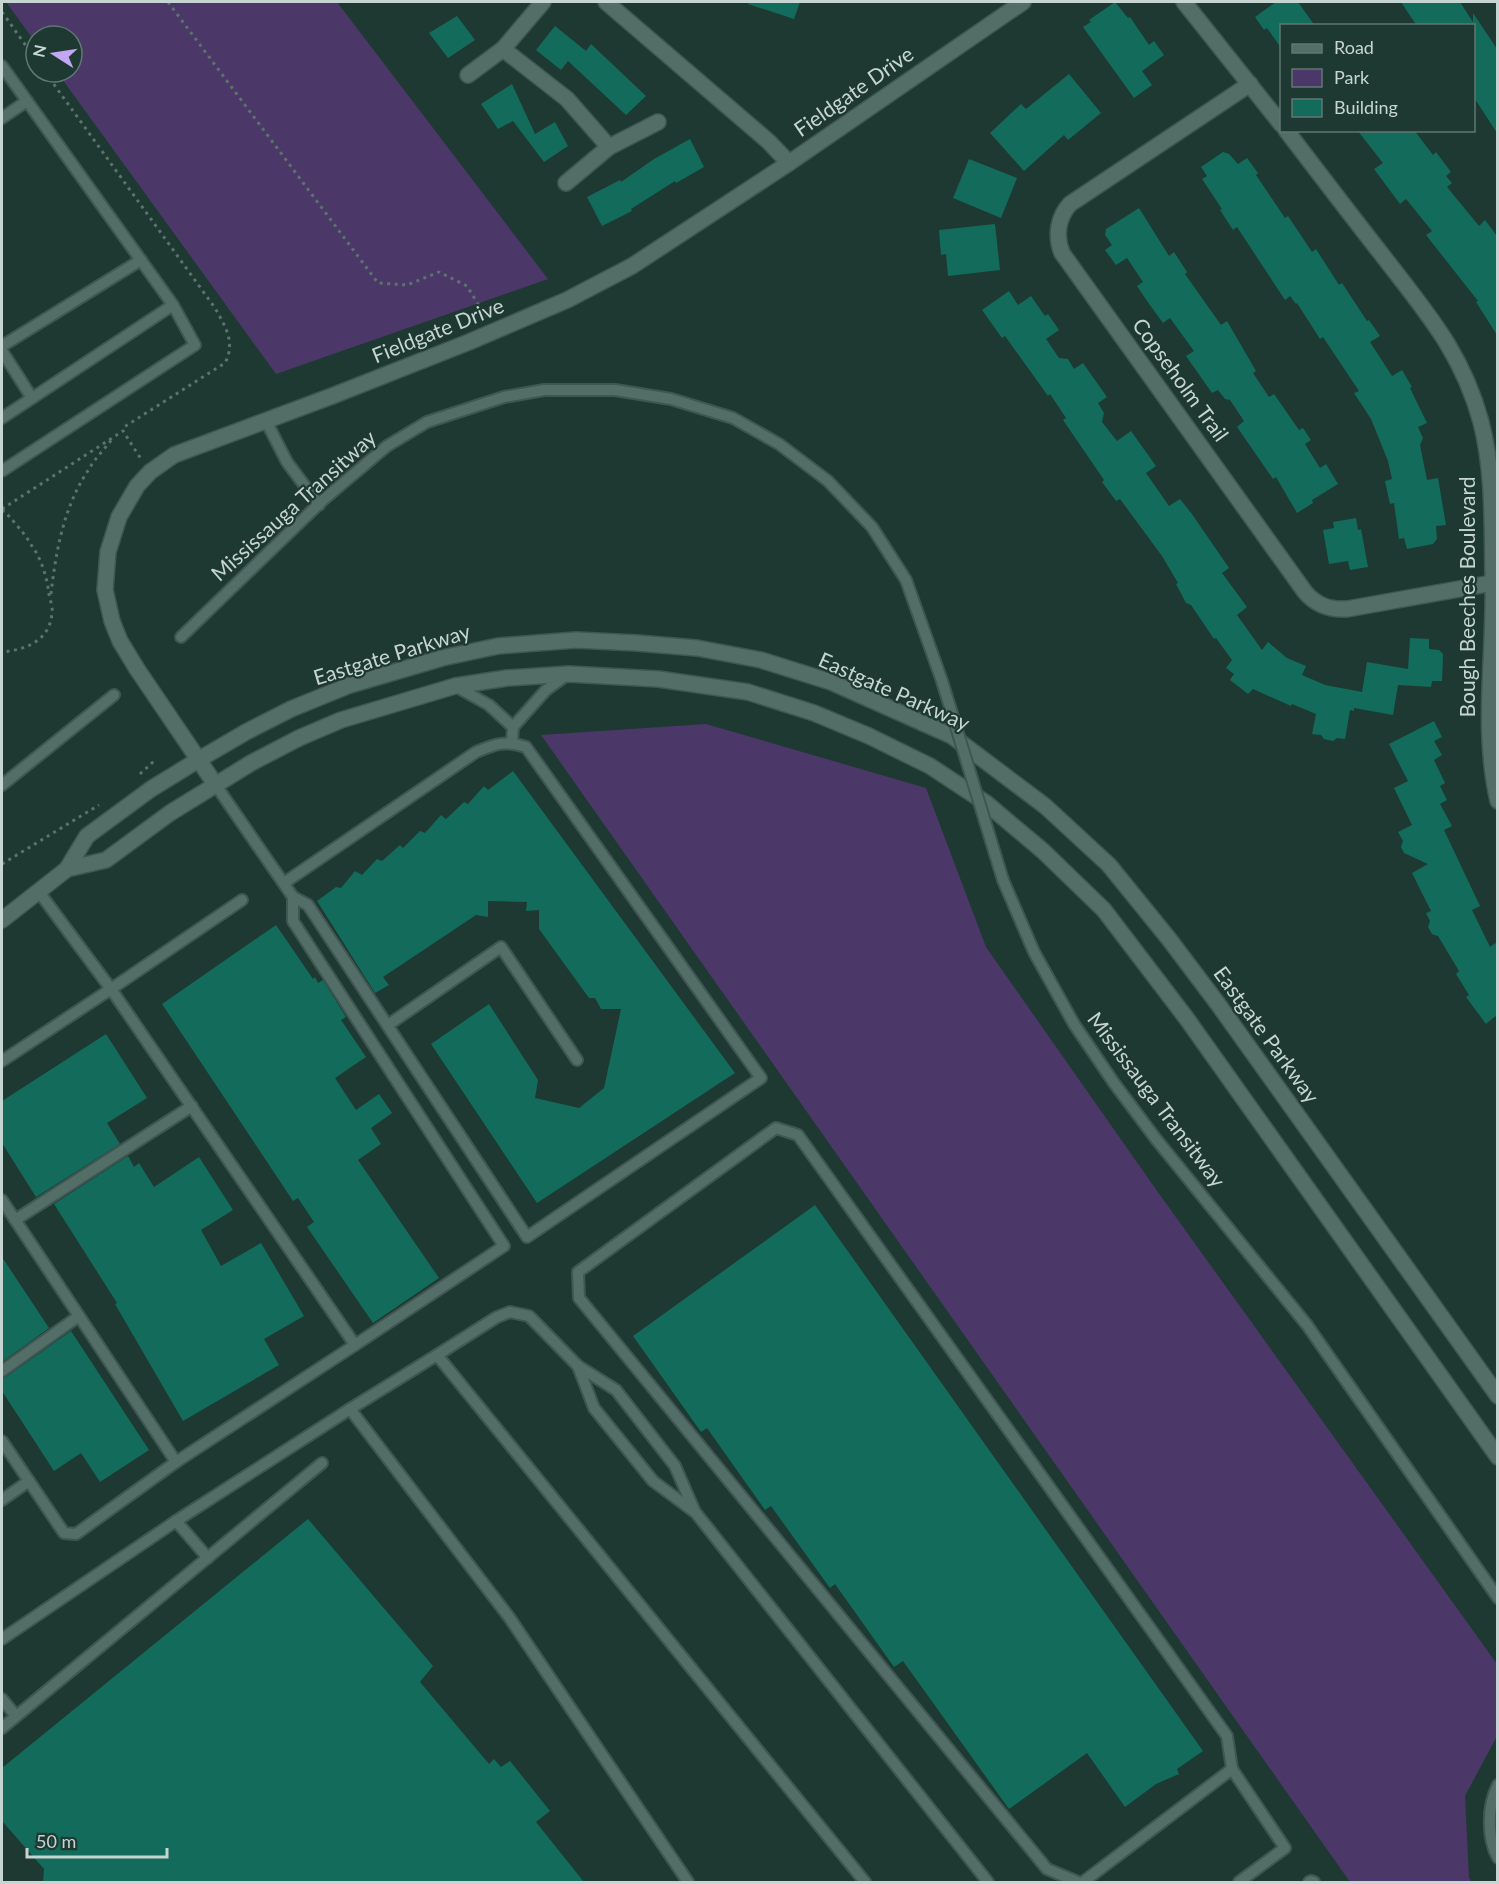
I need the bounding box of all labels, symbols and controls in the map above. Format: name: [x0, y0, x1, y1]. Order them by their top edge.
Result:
north arrow: [24, 24, 84, 84]
legend: [1280, 24, 1475, 132]
text: Road: [1334, 36, 1374, 58]
street label: Fieldgate Drive: [789, 40, 918, 141]
text: N: [28, 43, 49, 59]
text: Park: [1334, 66, 1370, 88]
text: Building: [1334, 96, 1398, 118]
street label: Fieldgate Drive: [368, 292, 507, 367]
street label: Copseholm Trail: [1128, 313, 1234, 446]
street label: Mississauga Transitway: [206, 424, 381, 585]
street label: Bough Beeches Boulevard: [1454, 477, 1479, 717]
street label: Eastgate Parkway: [310, 618, 473, 689]
street label: Eastgate Parkway: [815, 646, 974, 735]
street label: Eastgate Parkway: [1209, 961, 1325, 1107]
street label: Mississauga Transitway: [1083, 1007, 1231, 1192]
scale bar: [27, 1821, 166, 1859]
text: 50 m: [36, 1830, 76, 1852]

